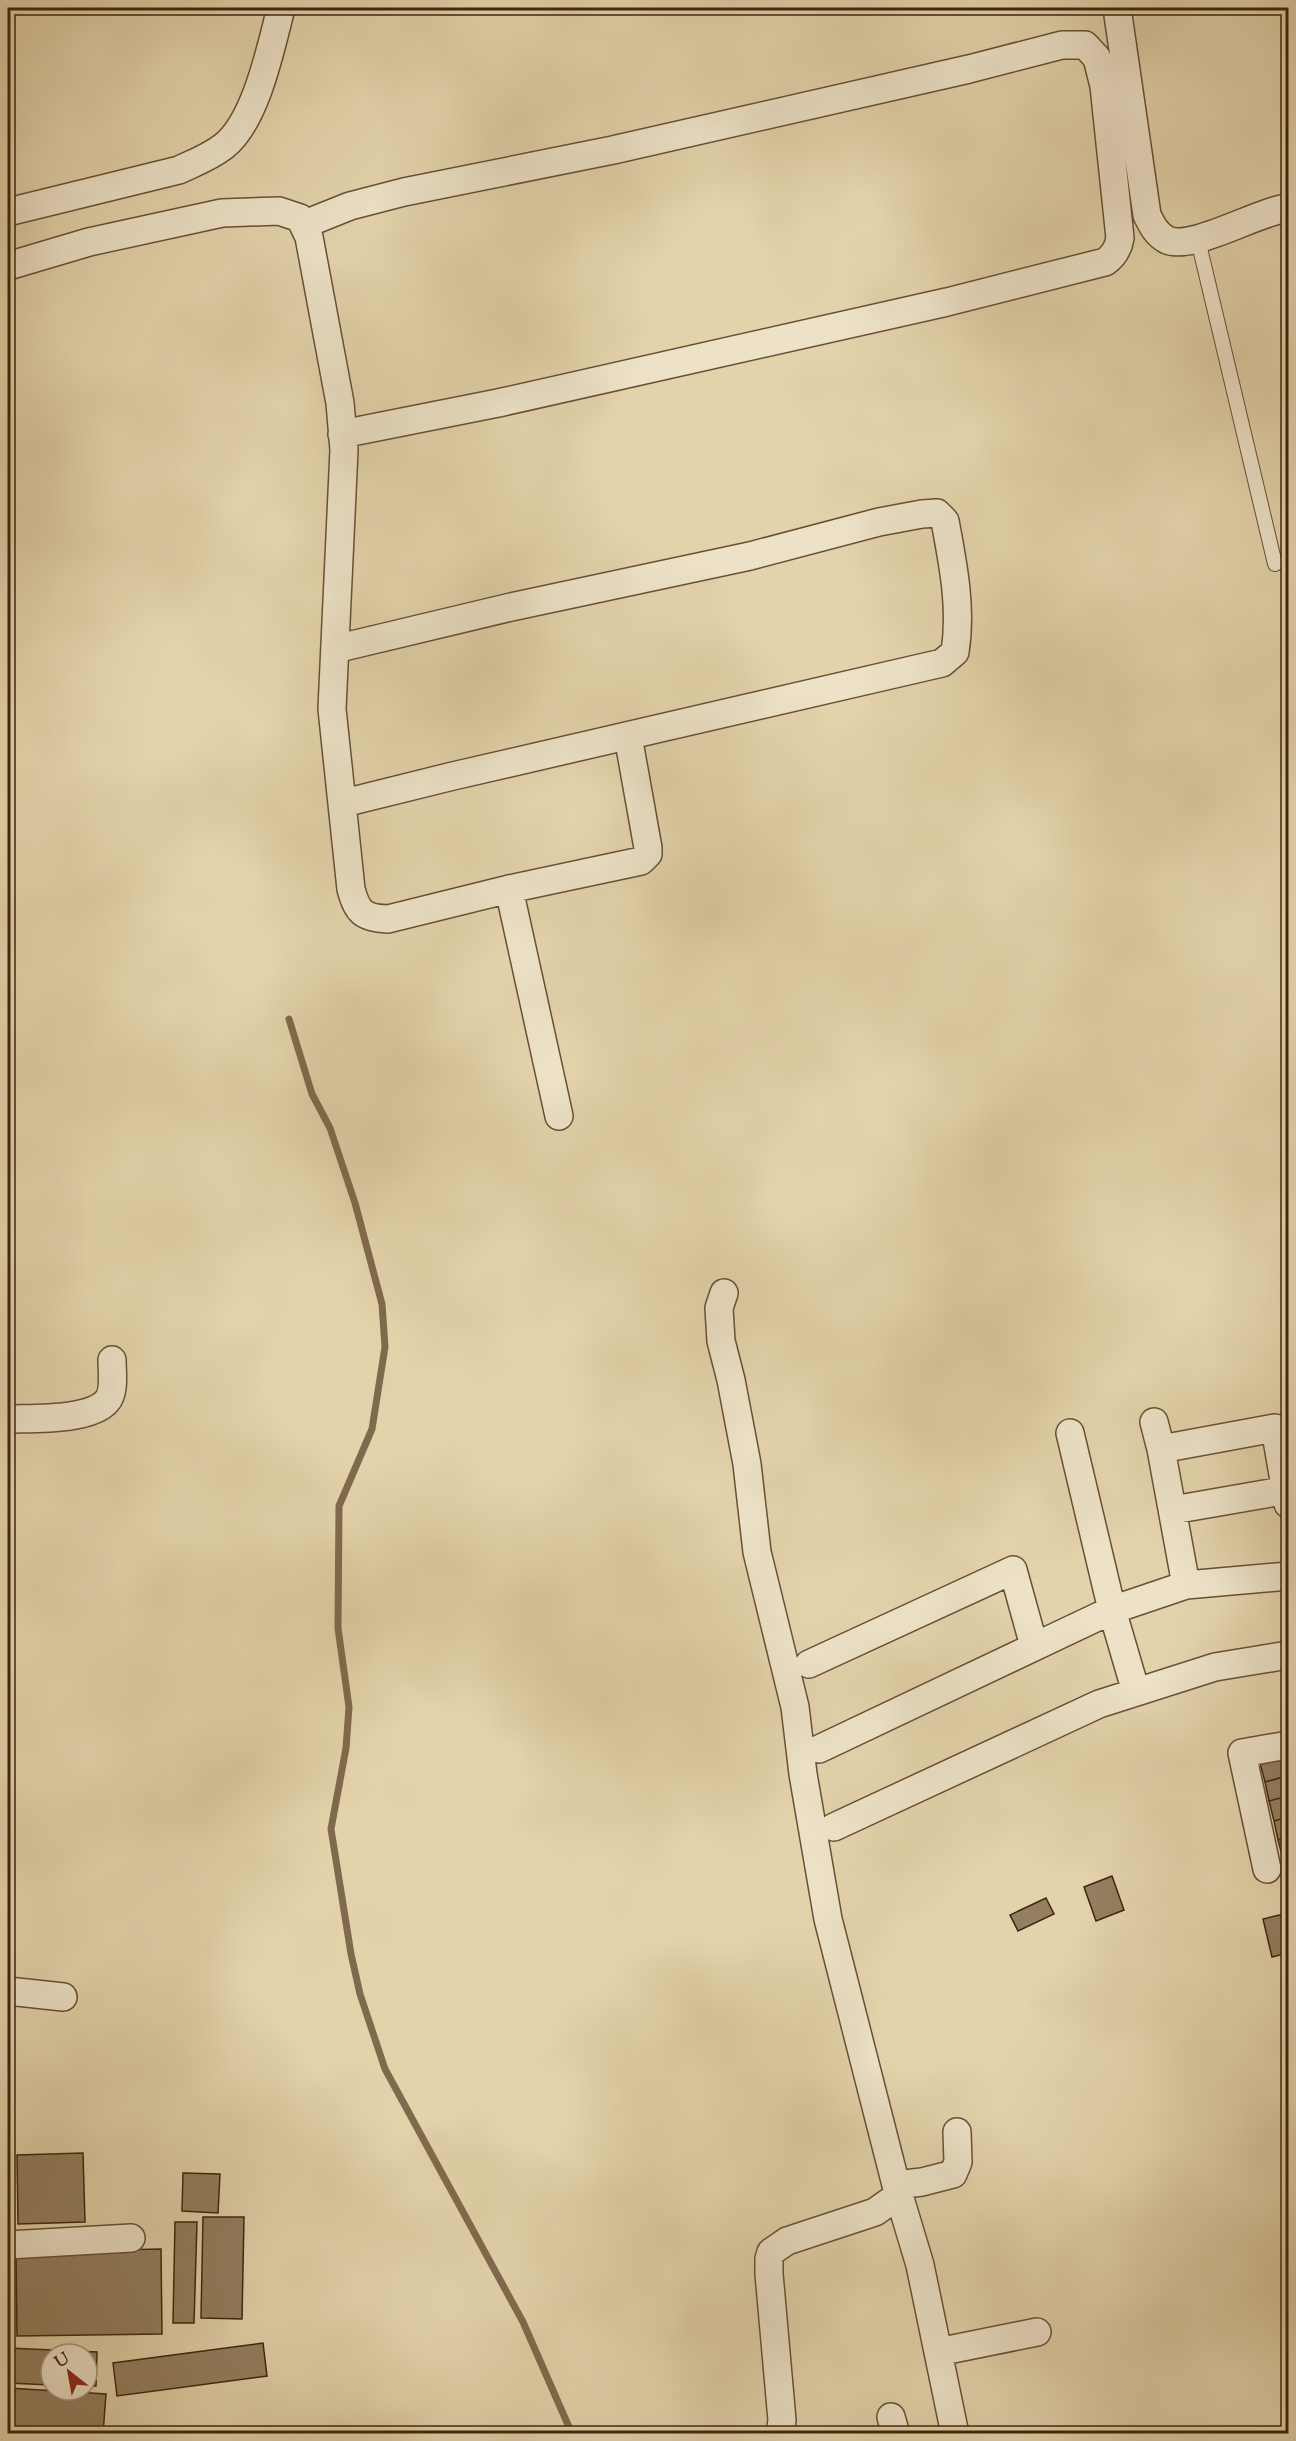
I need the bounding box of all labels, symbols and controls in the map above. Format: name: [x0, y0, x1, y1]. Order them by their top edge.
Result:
north arrow: [39, 2342, 99, 2402]
text: U: [51, 2348, 75, 2375]

